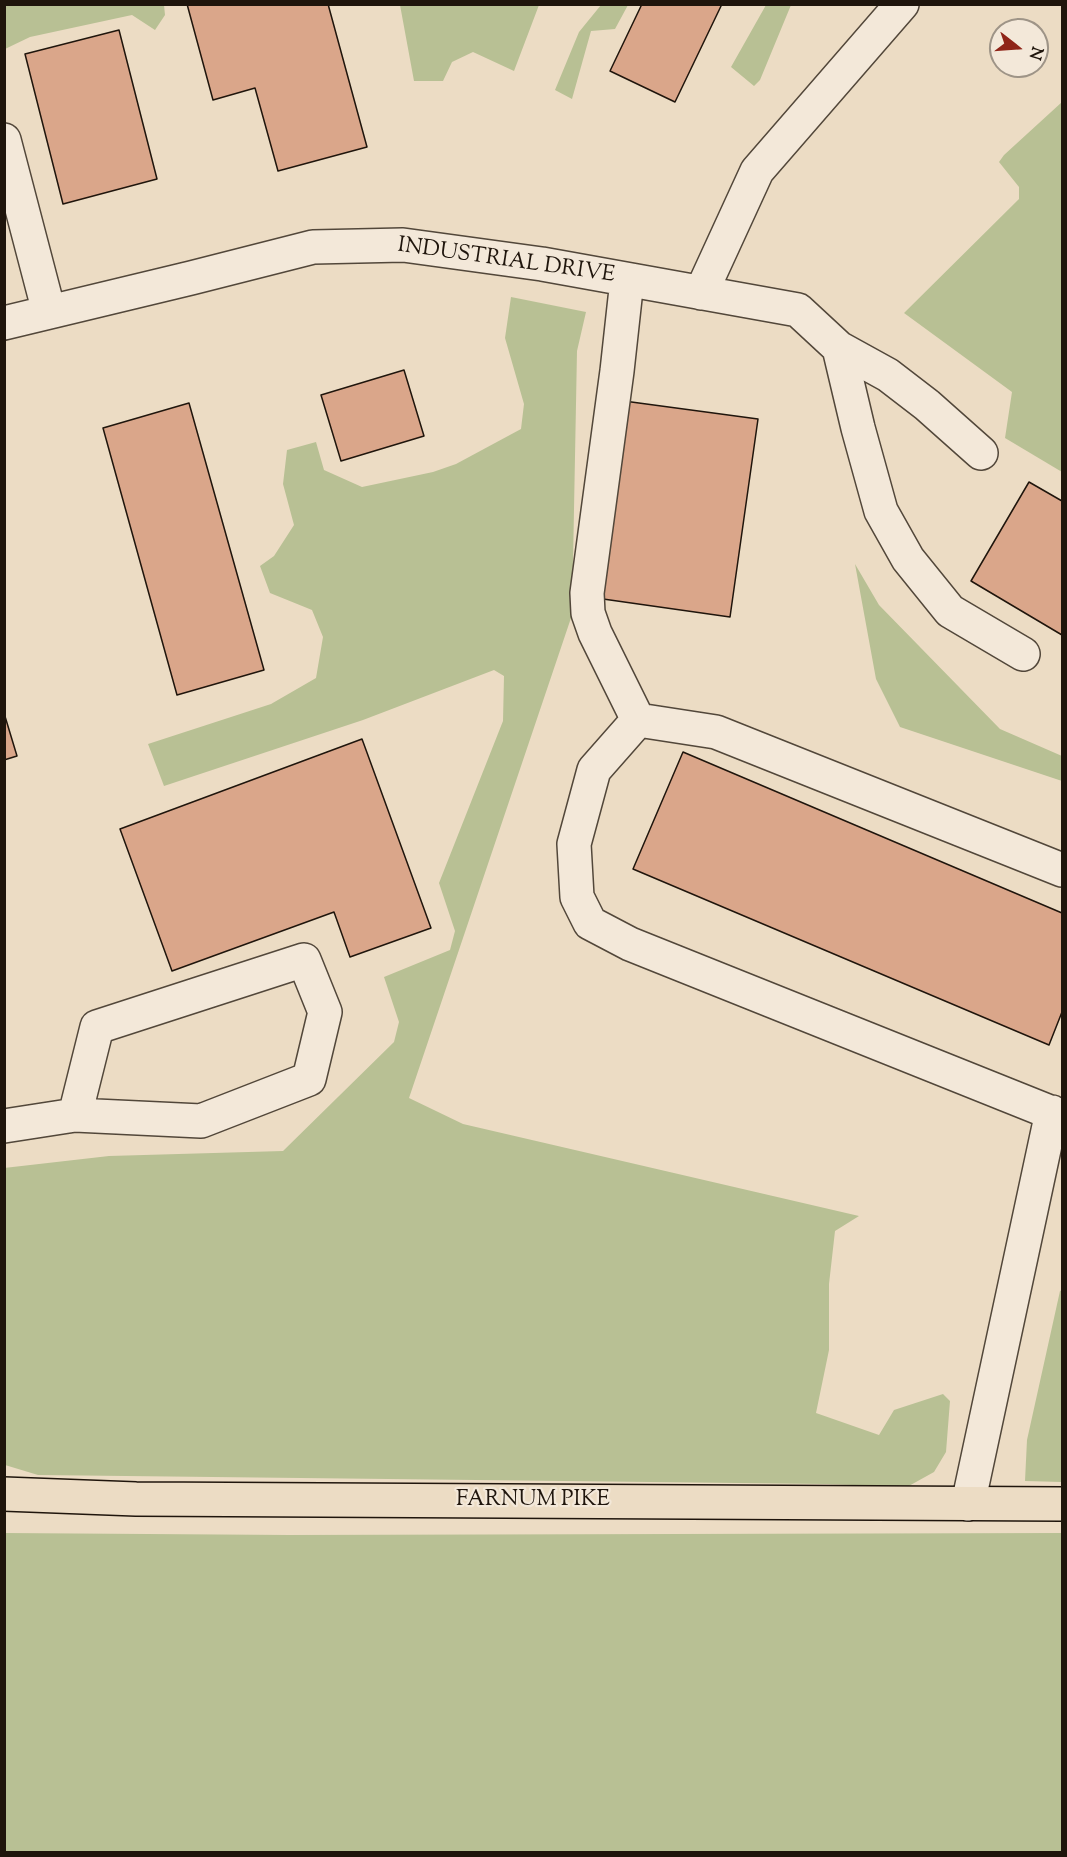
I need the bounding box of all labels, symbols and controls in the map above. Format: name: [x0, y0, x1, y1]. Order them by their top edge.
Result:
north arrow: [989, 18, 1049, 78]
text: N: [1022, 43, 1048, 62]
street label: INDUSTRIAL DRIVE: [396, 234, 616, 290]
street label: FARNUM PIKE: [456, 1488, 610, 1514]

